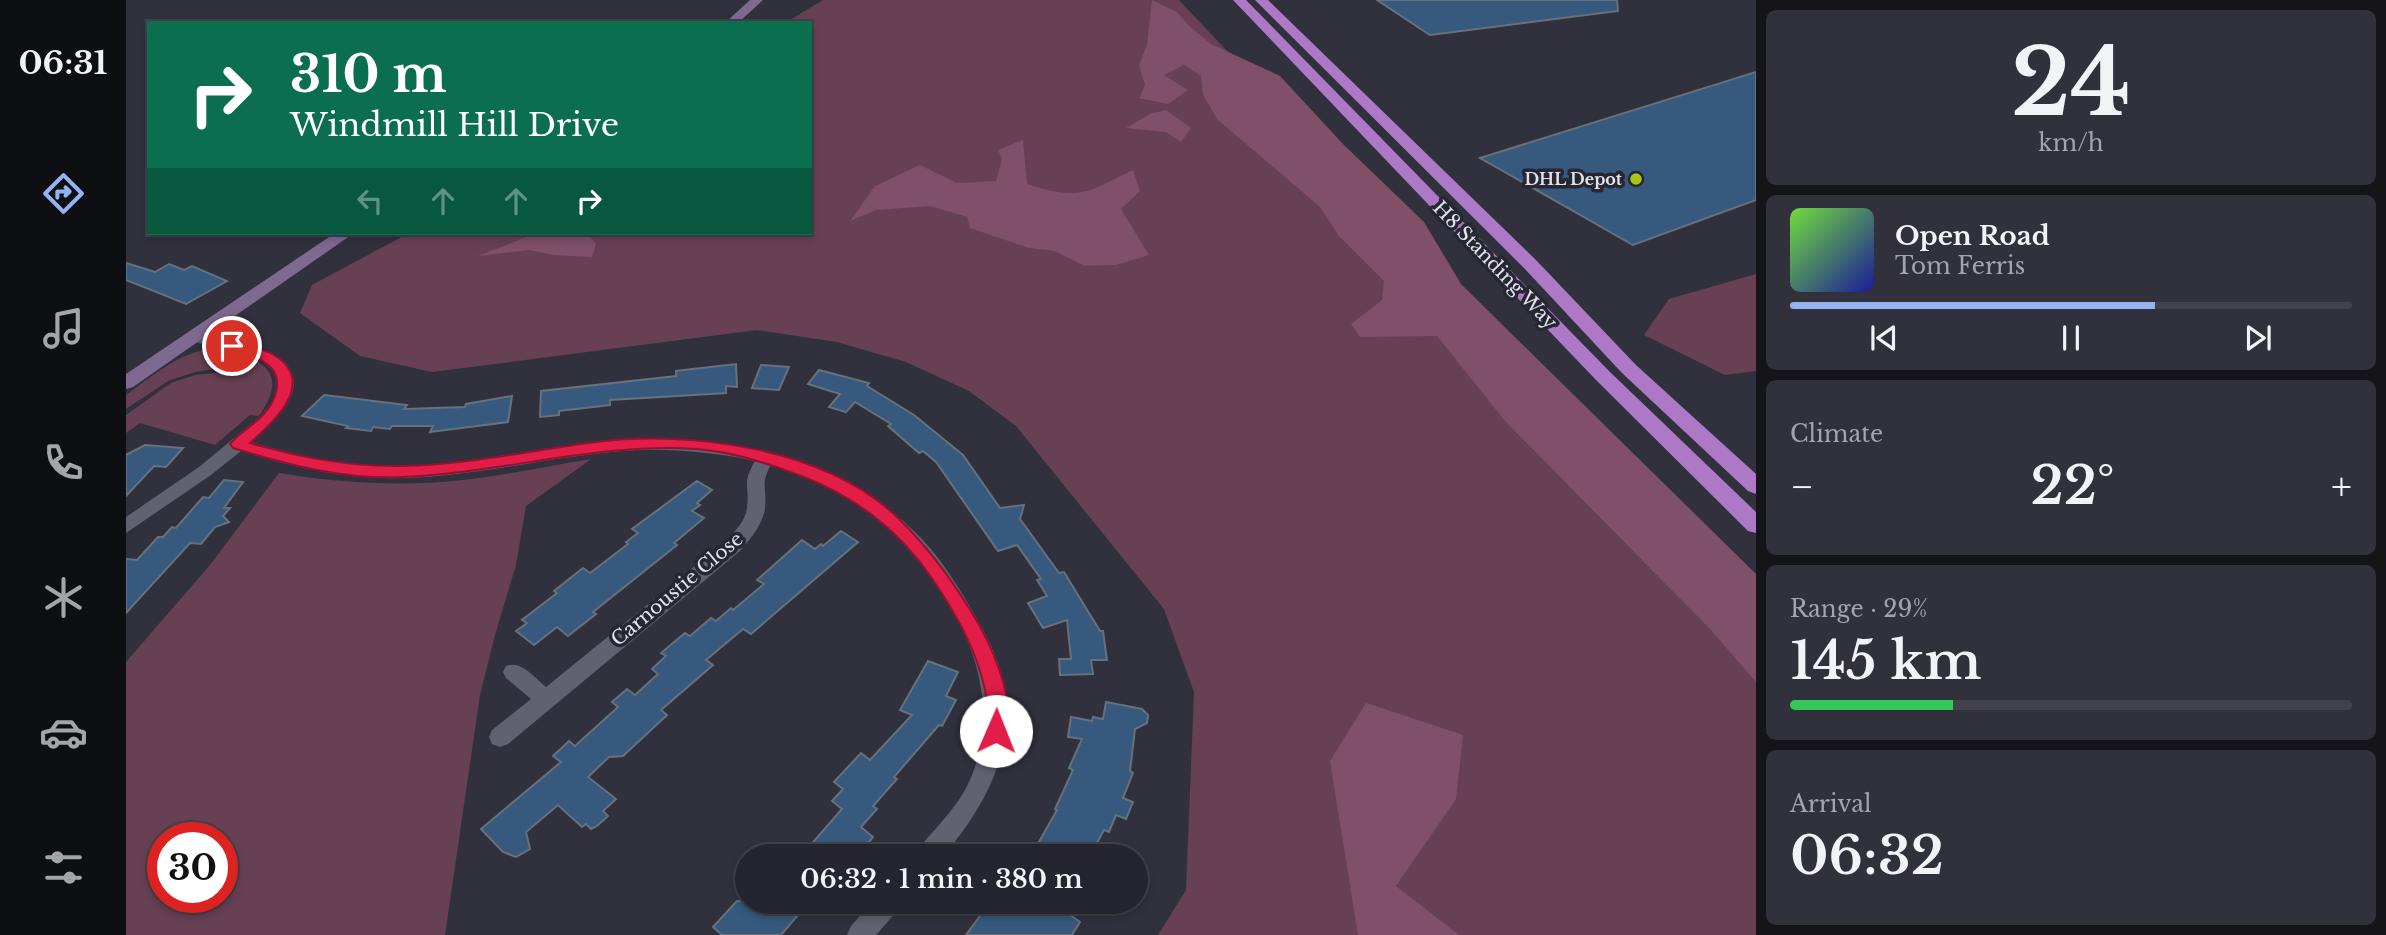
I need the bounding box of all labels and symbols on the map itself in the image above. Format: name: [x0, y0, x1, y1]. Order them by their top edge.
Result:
place label: DHL Depot: [1525, 169, 1623, 189]
marker: DHL Depot: [1628, 171, 1644, 187]
street label: H8 Standing Way: [1428, 196, 1562, 334]
pin: [202, 316, 262, 376]
street label: Carnoustie Close: [606, 527, 748, 651]
position arrow: [959, 694, 1033, 768]
speed limit sign: 30: [147, 822, 238, 913]

